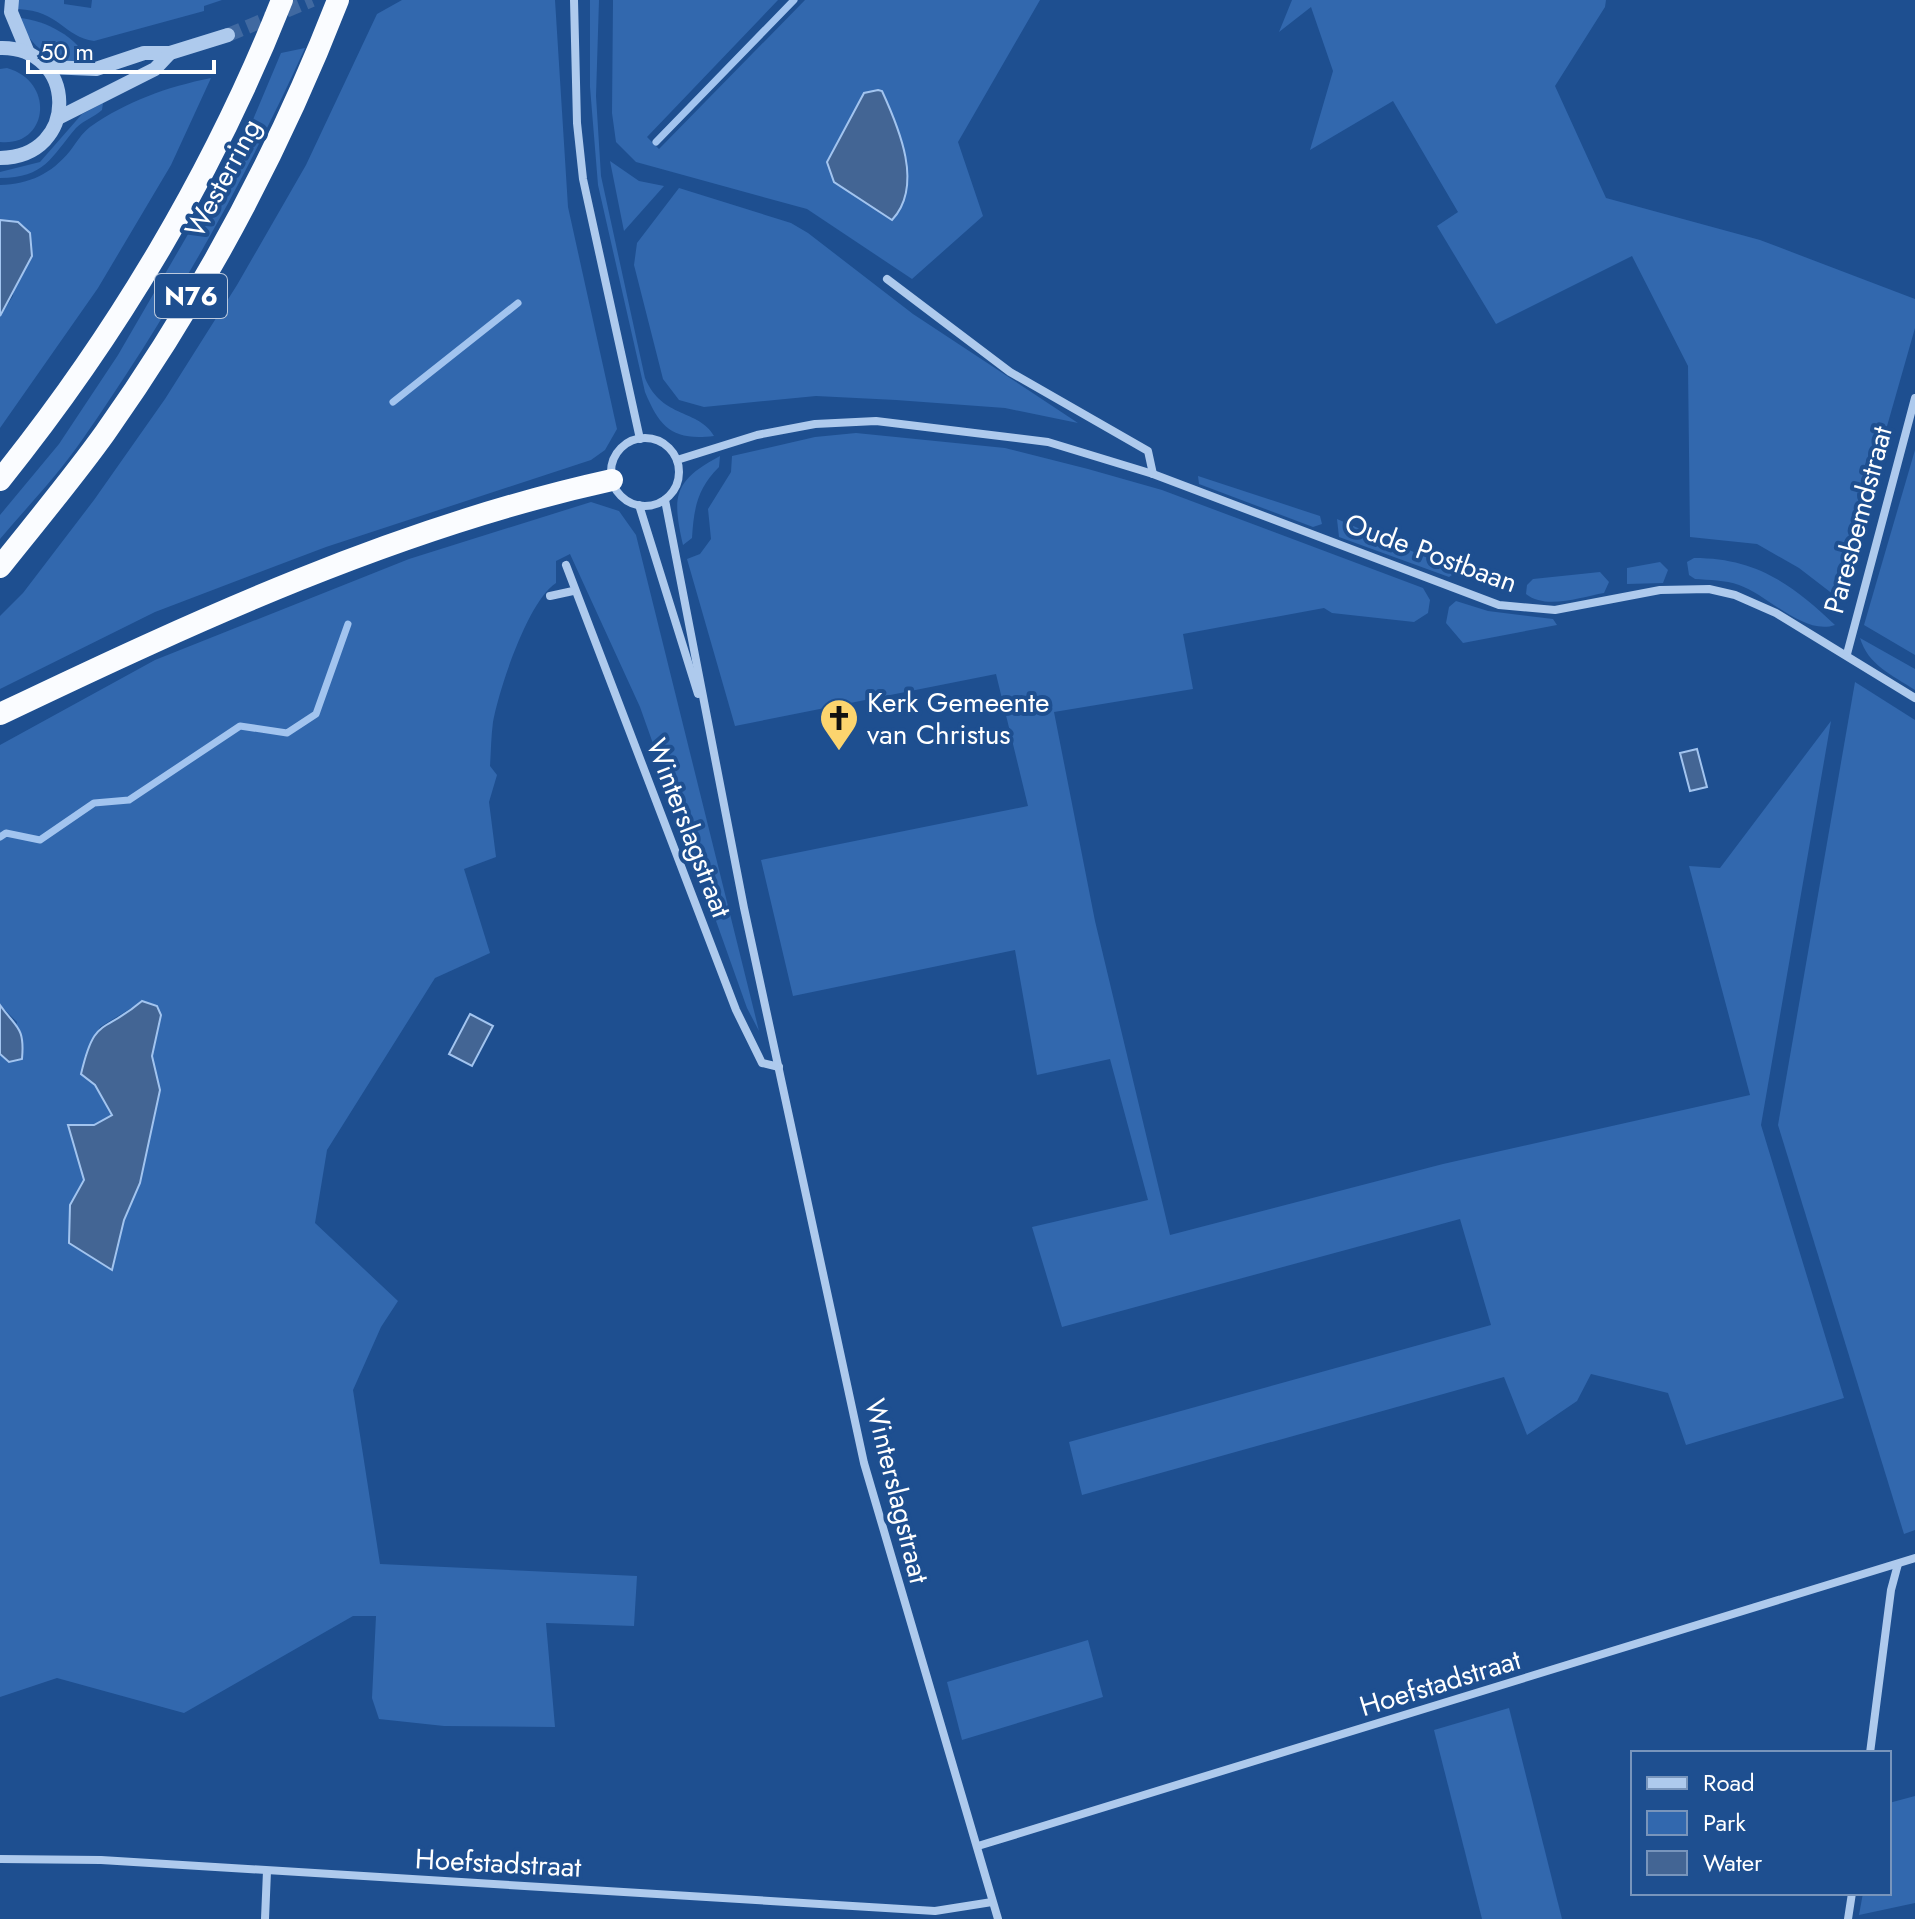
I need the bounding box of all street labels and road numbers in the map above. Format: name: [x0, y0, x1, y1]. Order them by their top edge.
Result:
street label: Westerring: [175, 111, 271, 245]
road number: N76: [155, 274, 227, 318]
street label: Paresbemdstraat: [1813, 422, 1903, 618]
street label: Oude Postbaan: [1339, 503, 1523, 603]
street label: Winterslagstraat: [636, 732, 742, 924]
street label: Winterslagstraat: [854, 1394, 940, 1588]
street label: Hoefstadstraat: [1354, 1639, 1526, 1727]
street label: Hoefstadstraat: [414, 1838, 582, 1888]

